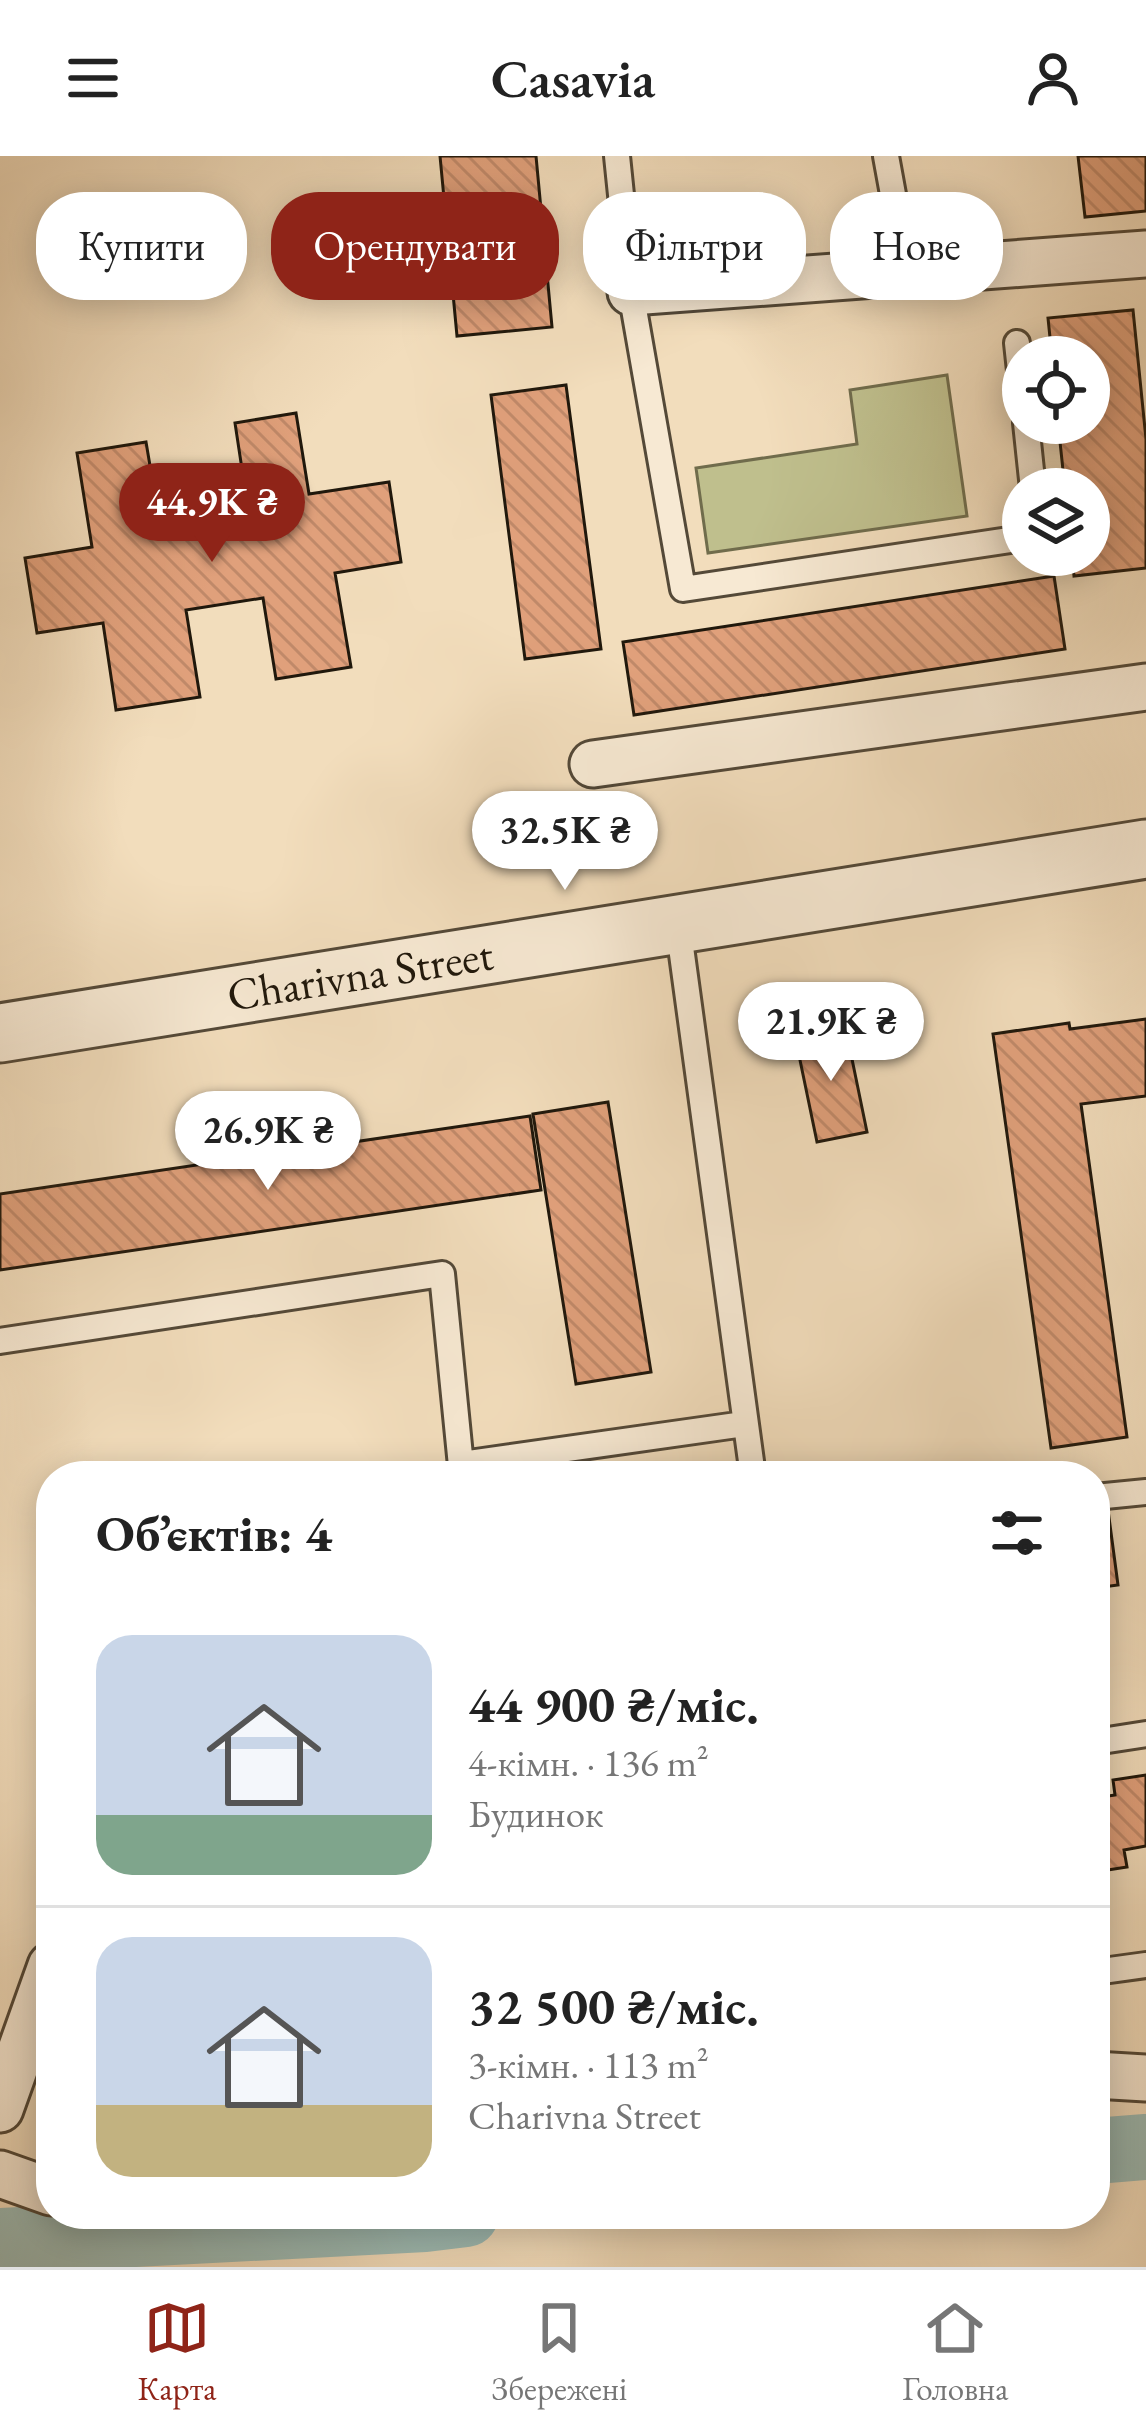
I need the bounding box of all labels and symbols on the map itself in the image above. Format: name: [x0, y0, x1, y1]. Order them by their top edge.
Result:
pin: 44.9K ₴: [101, 463, 323, 565]
pin: 32.5K ₴: [454, 791, 676, 893]
street label: Charivna Street: [223, 924, 497, 1024]
pin: 21.9K ₴: [720, 982, 942, 1084]
pin: 26.9K ₴: [157, 1091, 379, 1193]

